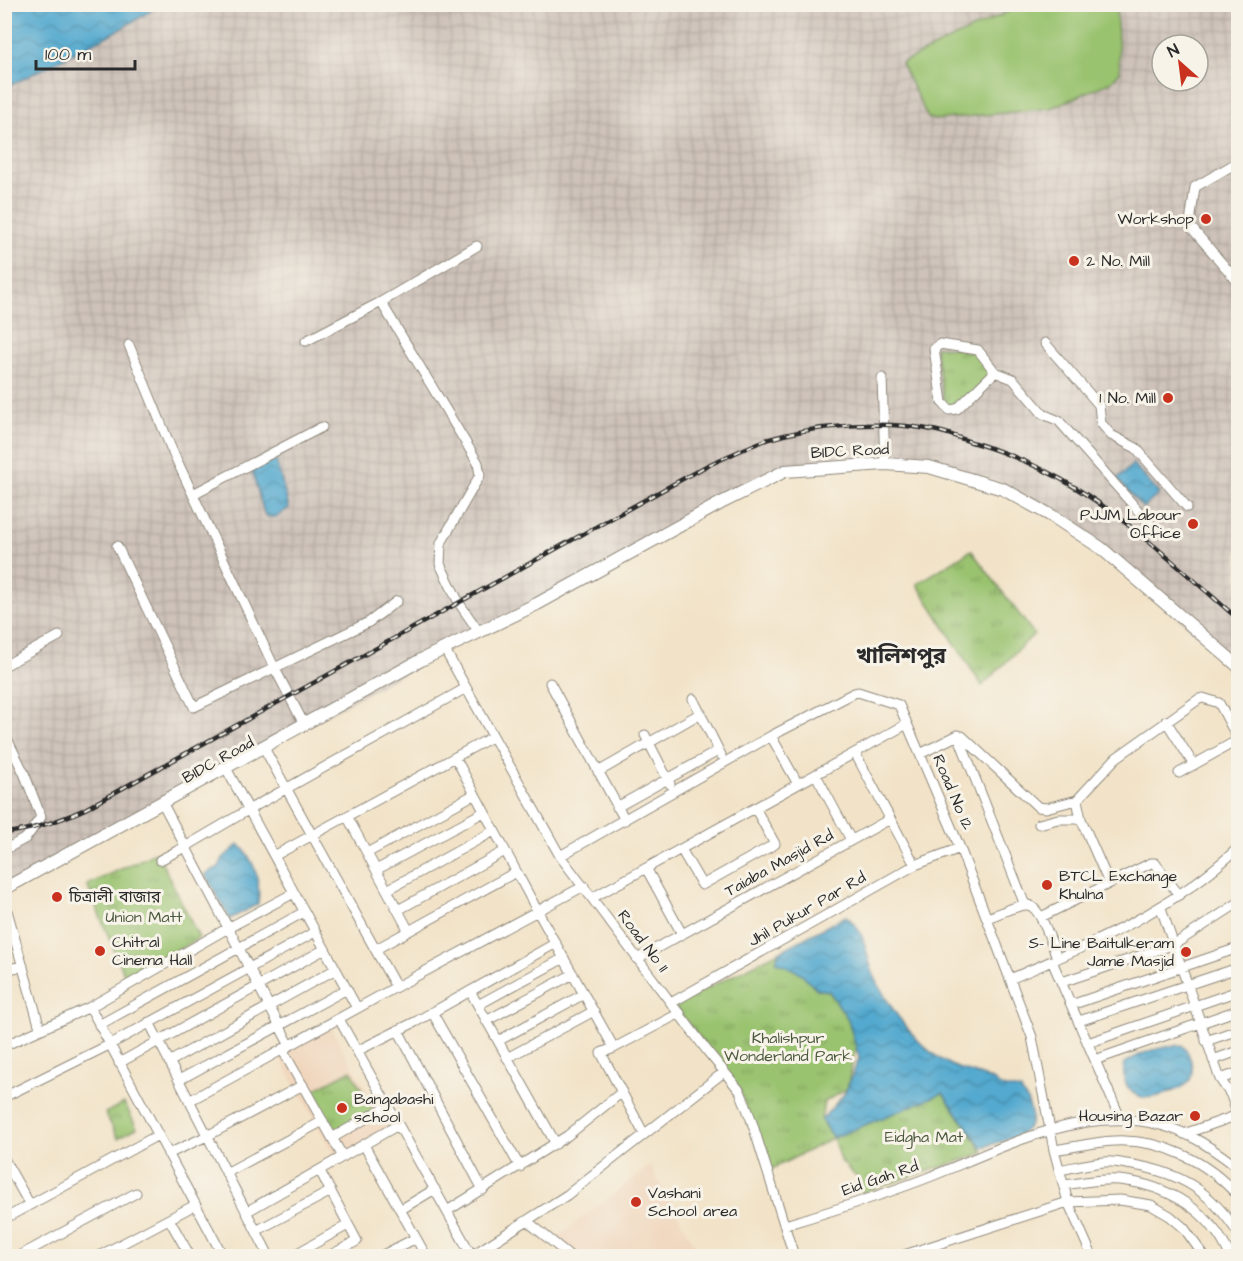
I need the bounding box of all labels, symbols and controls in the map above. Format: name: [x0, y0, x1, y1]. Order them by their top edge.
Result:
scale bar: [36, 33, 135, 71]
north arrow: [1150, 33, 1210, 93]
text: N: [1164, 39, 1183, 63]
text: 100 m: [45, 42, 91, 67]
place label: Workshop: [1117, 208, 1194, 230]
marker: Workshop: [1199, 212, 1213, 226]
place label: 2 No. Mill: [1086, 250, 1150, 272]
marker: 2 No. Mill: [1067, 254, 1081, 268]
place label: 1 No. Mill: [1099, 387, 1156, 409]
marker: 1 No. Mill: [1161, 391, 1175, 405]
street label: BIDC Road: [810, 438, 890, 464]
place label: PJJM Labour Office: [1080, 504, 1181, 544]
marker: PJJM Labour Office: [1186, 517, 1200, 531]
district label: খালিশপুর: [856, 641, 947, 672]
street label: BIDC Road: [178, 731, 258, 789]
street label: Road No 12: [927, 751, 979, 833]
street label: Taiaba Masjid Rd: [721, 824, 837, 902]
place label: BTCL Exchange Khulna: [1059, 865, 1178, 905]
street label: Jhil Pukur Par Rd: [744, 866, 870, 952]
marker: BTCL Exchange Khulna: [1040, 878, 1054, 892]
place label: চিত্রালী বাজার: [68, 886, 161, 908]
marker: চিত্রালী বাজার: [50, 890, 64, 904]
street label: Road No 11: [612, 905, 674, 977]
park label: Union Matt: [105, 906, 183, 928]
place label: Chitral Cinema Hall: [112, 931, 192, 971]
place label: S- Line Baitulkeram Jame Masjid: [1029, 932, 1175, 972]
marker: Chitral Cinema Hall: [93, 944, 107, 958]
marker: S- Line Baitulkeram Jame Masjid: [1179, 945, 1193, 959]
park label: Khalishpur Wonderland Park: [724, 1027, 852, 1067]
place label: Bangabashi school: [354, 1088, 434, 1128]
marker: Bangabashi school: [335, 1101, 349, 1115]
place label: Housing Bazar: [1079, 1105, 1183, 1128]
marker: Housing Bazar: [1188, 1109, 1202, 1123]
park label: Eidgha Mat: [885, 1126, 964, 1149]
street label: Eid Gah Rd: [839, 1155, 921, 1201]
place label: Vashani School area: [648, 1182, 737, 1222]
marker: Vashani School area: [629, 1195, 643, 1209]

